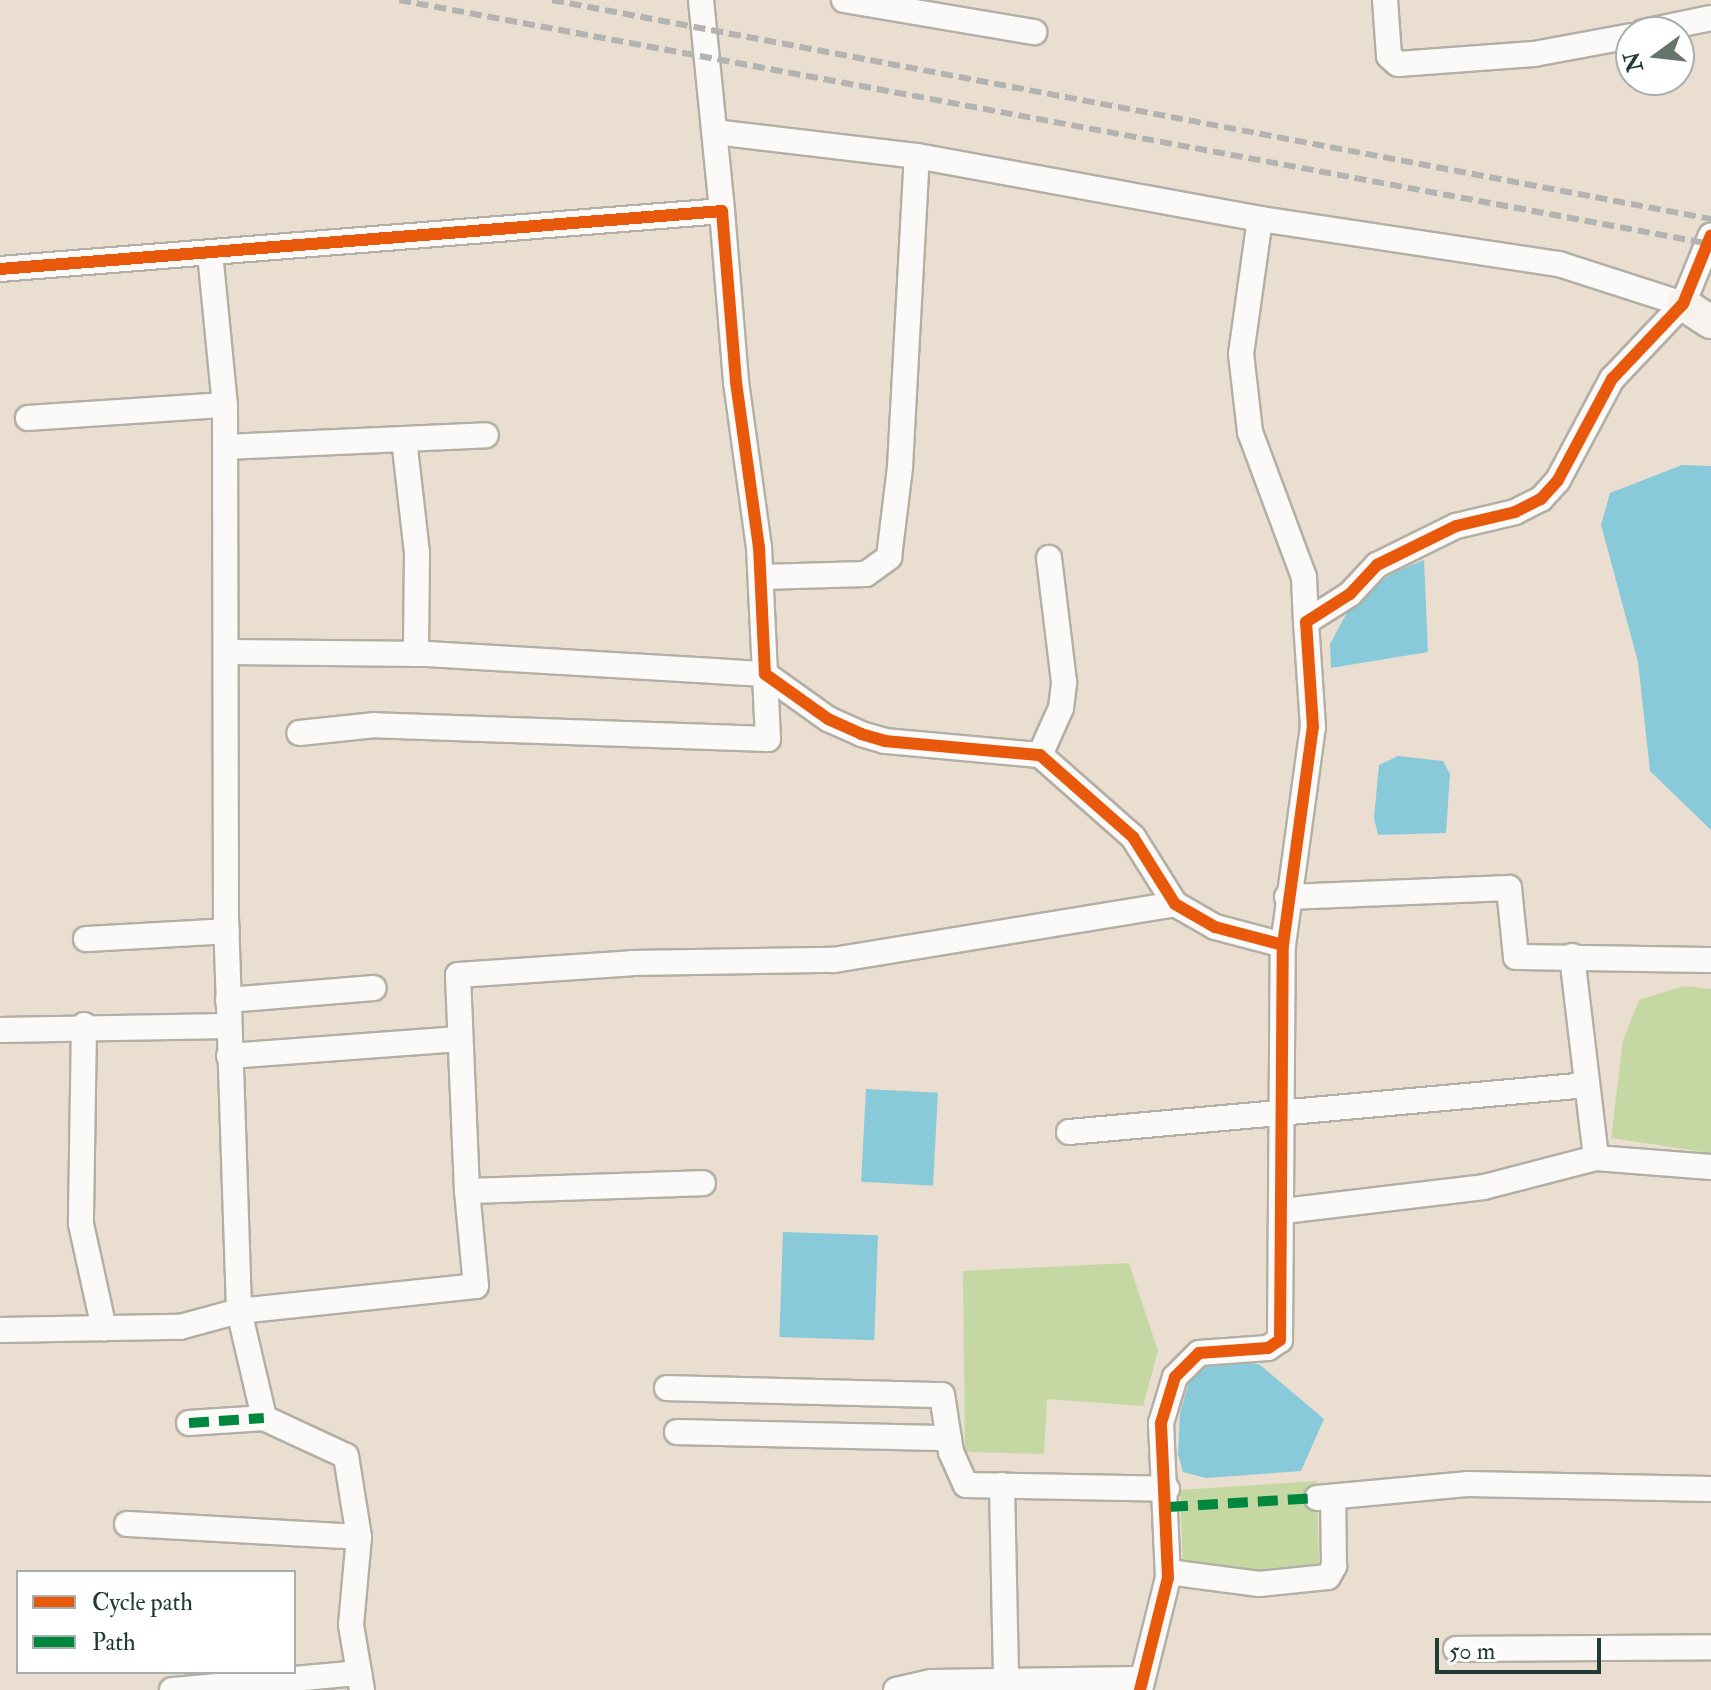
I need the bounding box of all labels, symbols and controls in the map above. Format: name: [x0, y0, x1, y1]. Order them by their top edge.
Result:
north arrow: [1615, 16, 1695, 96]
text: N: [1618, 49, 1650, 75]
legend: [16, 1570, 296, 1674]
text: Cycle path: [92, 1587, 193, 1618]
scale bar: [1439, 1622, 1605, 1672]
text: Path: [92, 1627, 136, 1658]
text: 50 m: [1449, 1636, 1495, 1667]

